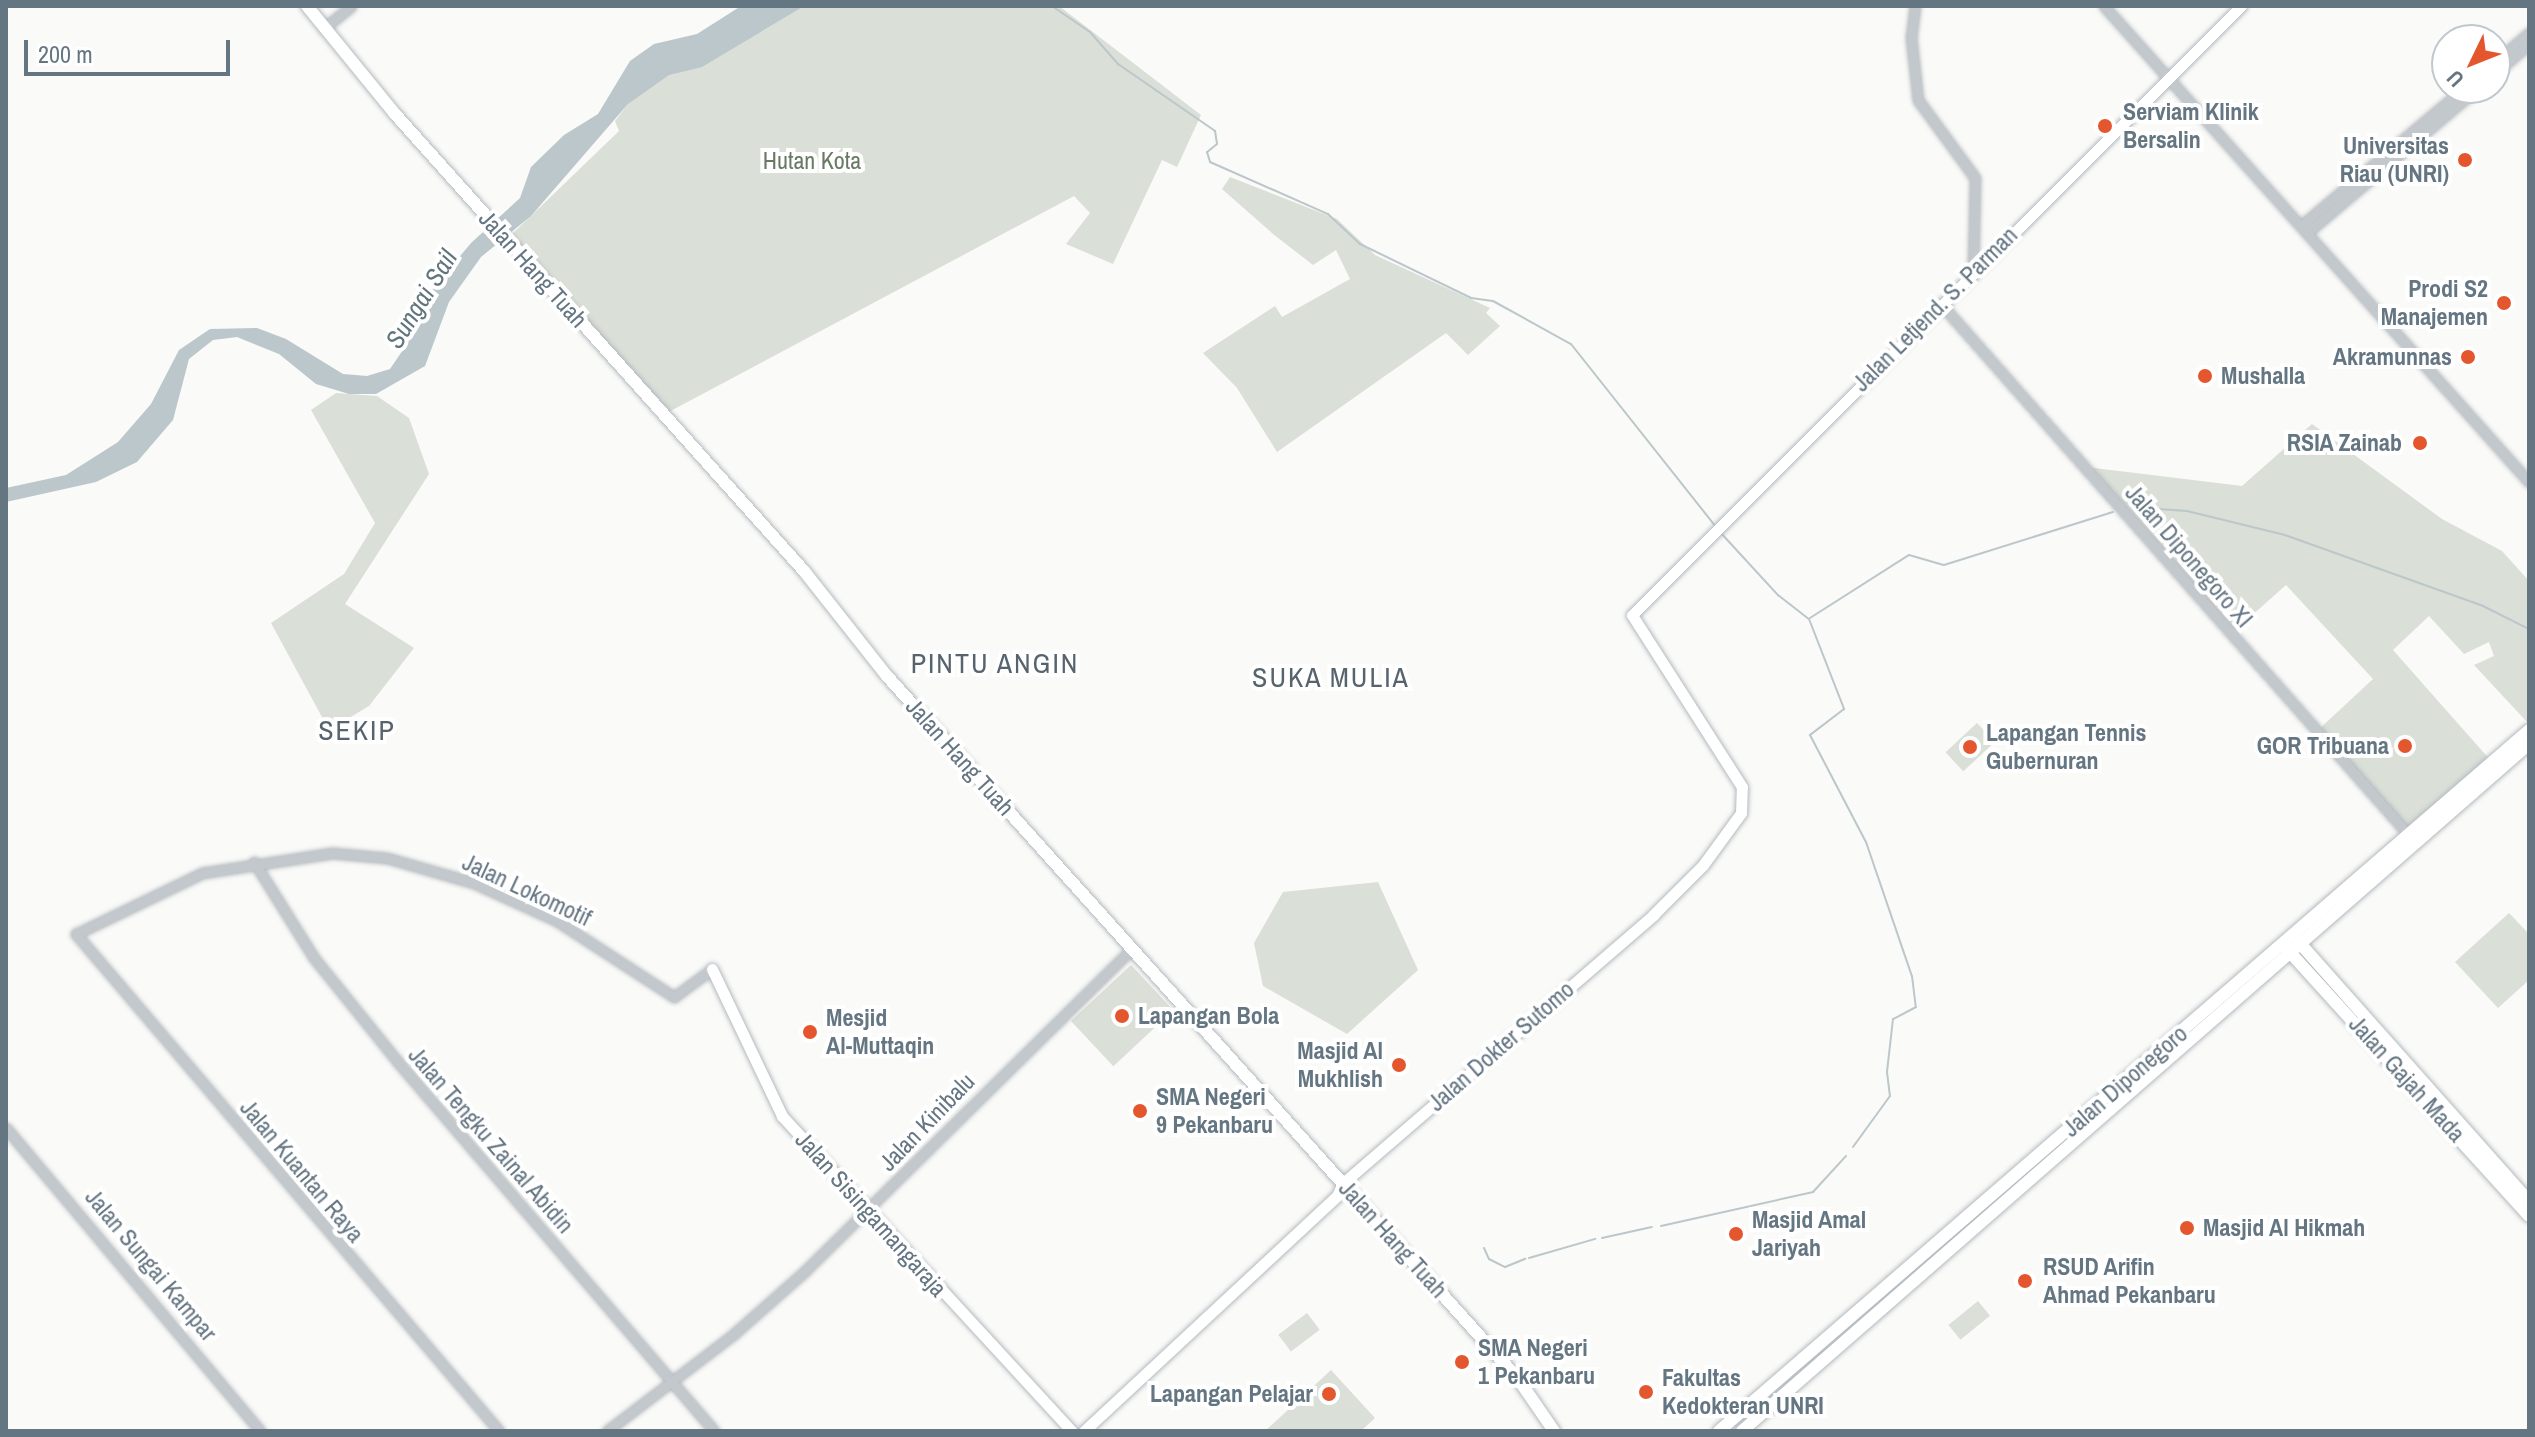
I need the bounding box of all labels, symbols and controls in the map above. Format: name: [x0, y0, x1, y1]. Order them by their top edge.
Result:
scale bar: [28, 24, 234, 74]
north arrow: [2431, 24, 2511, 104]
text: 200 m: [38, 38, 93, 70]
text: U: [2439, 64, 2470, 94]
place label: Serviam Klinik Bersalin: [2123, 98, 2259, 154]
marker: Serviam Klinik Bersalin: [2094, 115, 2116, 137]
place label: Universitas Riau (UNRI): [2340, 132, 2449, 188]
park label: Hutan Kota: [763, 147, 861, 175]
marker: Universitas Riau (UNRI): [2456, 151, 2474, 169]
street label: Jalan Hang Tuah: [473, 204, 593, 334]
street label: Jalan Letjend. S. Parman: [1847, 221, 2023, 397]
water label: Sungai Sail: [379, 244, 463, 354]
place label: Prodi S2 Manajemen: [2381, 275, 2488, 331]
marker: Prodi S2 Manajemen: [2495, 294, 2513, 312]
place label: Akramunnas: [2333, 343, 2452, 371]
marker: Akramunnas: [2459, 348, 2477, 366]
place label: Mushalla: [2221, 362, 2305, 390]
marker: Mushalla: [2196, 367, 2214, 385]
place label: RSIA Zainab: [2286, 429, 2402, 457]
marker: RSIA Zainab: [2409, 432, 2431, 454]
street label: Jalan Diponegoro XI: [2119, 479, 2259, 633]
district label: PINTU ANGIN: [910, 646, 1080, 680]
district label: SUKA MULIA: [1251, 660, 1411, 694]
street label: Jalan Hang Tuah: [900, 692, 1020, 822]
district label: SEKIP: [318, 713, 396, 747]
place label: Lapangan Tennis Gubernuran: [1986, 719, 2146, 775]
place label: GOR Tribuana: [2257, 732, 2389, 760]
marker: GOR Tribuana: [2396, 737, 2414, 755]
marker: Lapangan Tennis Gubernuran: [1961, 738, 1979, 756]
street label: Jalan Lokomotif: [458, 848, 596, 932]
street label: Jalan Dokter Sutomo: [1422, 975, 1580, 1117]
place label: Lapangan Bola: [1138, 1002, 1279, 1030]
place label: Mesjid Al-Muttaqin: [826, 1004, 934, 1060]
marker: Lapangan Bola: [1113, 1007, 1131, 1025]
street label: Jalan Gajah Mada: [2343, 1010, 2471, 1148]
street label: Jalan Diponegoro: [2057, 1019, 2193, 1143]
marker: Mesjid Al-Muttaqin: [801, 1023, 819, 1041]
place label: Masjid Al Mukhlish: [1297, 1037, 1383, 1093]
street label: Jalan Tengku Zainal Abidin: [402, 1041, 580, 1239]
marker: Masjid Al Mukhlish: [1390, 1056, 1408, 1074]
street label: Jalan Kinibalu: [873, 1067, 981, 1177]
place label: SMA Negeri 9 Pekanbaru: [1156, 1083, 1273, 1139]
street label: Jalan Kuantan Raya: [234, 1094, 370, 1248]
marker: SMA Negeri 9 Pekanbaru: [1131, 1102, 1149, 1120]
street label: Jalan Sisingamangaraja: [789, 1126, 953, 1302]
street label: Jalan Hang Tuah: [1333, 1174, 1453, 1304]
street label: Jalan Sungai Kampar: [79, 1183, 223, 1347]
place label: Masjid Amal Jariyah: [1752, 1206, 1867, 1262]
place label: Masjid Al Hikmah: [2203, 1214, 2366, 1242]
marker: Masjid Al Hikmah: [2178, 1219, 2196, 1237]
marker: Masjid Amal Jariyah: [1727, 1225, 1745, 1243]
place label: RSUD Arifin Ahmad Pekanbaru: [2043, 1253, 2216, 1309]
marker: RSUD Arifin Ahmad Pekanbaru: [2014, 1270, 2036, 1292]
place label: SMA Negeri 1 Pekanbaru: [1478, 1334, 1595, 1390]
marker: SMA Negeri 1 Pekanbaru: [1453, 1353, 1471, 1371]
place label: Fakultas Kedokteran UNRI: [1662, 1364, 1824, 1420]
place label: Lapangan Pelajar: [1150, 1380, 1313, 1408]
marker: Fakultas Kedokteran UNRI: [1637, 1383, 1655, 1401]
marker: Lapangan Pelajar: [1320, 1385, 1338, 1403]

